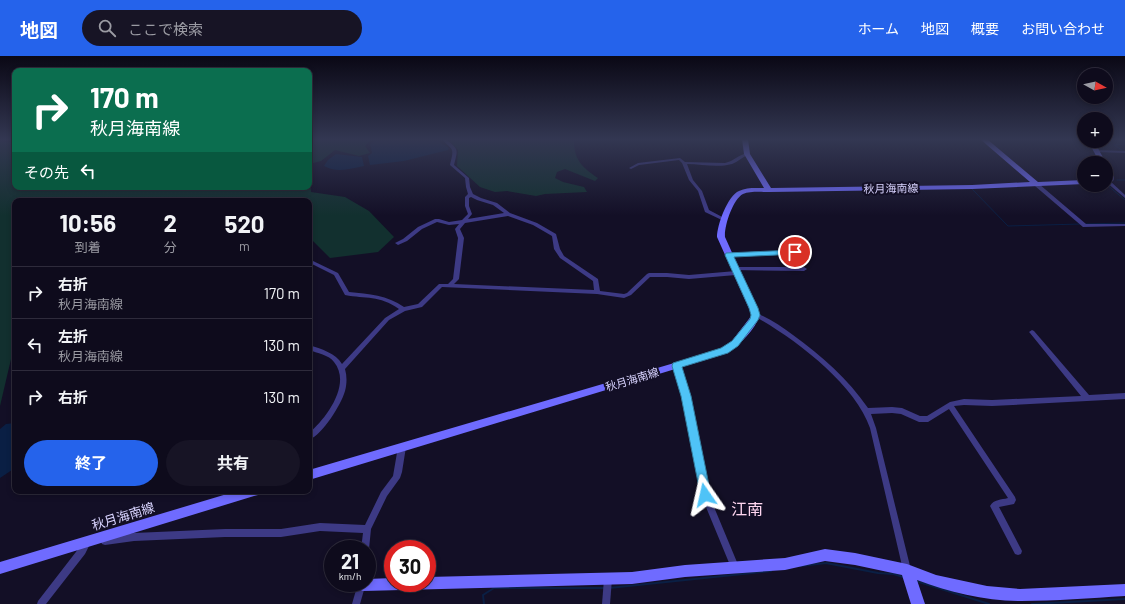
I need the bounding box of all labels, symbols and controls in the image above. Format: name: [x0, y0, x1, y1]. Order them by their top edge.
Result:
search box: [82, 10, 362, 46]
icon: search: [96, 17, 118, 39]
text: 地図: [20, 18, 58, 41]
text: ここで検索: [128, 20, 203, 38]
text: ホーム: [857, 20, 899, 37]
text: 地図: [921, 20, 949, 37]
text: 概要: [971, 20, 999, 37]
text: お問い合わせ: [1021, 20, 1105, 37]
north arrow: [1077, 68, 1113, 104]
map controls: [1077, 68, 1113, 192]
text: 170 m: [90, 80, 159, 114]
icon: right: [24, 84, 76, 136]
button: +: [1077, 112, 1113, 148]
text: 秋月海南線: [90, 117, 180, 139]
button: −: [1077, 156, 1113, 192]
icon: left: [77, 160, 99, 182]
text: その先: [24, 163, 69, 181]
street label: 秋月海南線: [863, 181, 919, 195]
text: 10:56: [59, 208, 116, 237]
text: 2: [164, 208, 177, 237]
text: 520: [224, 209, 265, 238]
pin: [778, 235, 812, 269]
text: m: [239, 238, 250, 254]
text: 到着: [75, 239, 101, 255]
text: 分: [164, 239, 177, 255]
icon: arrive: [784, 241, 806, 263]
text: 右折: [58, 275, 88, 293]
icon: right: [24, 282, 46, 304]
text: 170 m: [264, 284, 300, 302]
text: 秋月海南線: [58, 296, 123, 312]
text: 左折: [58, 327, 88, 345]
icon: left: [24, 334, 46, 356]
text: 130 m: [263, 336, 300, 354]
text: 秋月海南線: [58, 348, 123, 364]
street label: 秋月海南線: [604, 365, 660, 393]
icon: right: [24, 386, 46, 408]
text: 右折: [58, 388, 88, 406]
text: 130 m: [263, 388, 300, 406]
button: 終了: [24, 440, 158, 486]
button: 共有: [166, 440, 300, 486]
position arrow: [684, 474, 726, 516]
street label: 秋月海南線: [90, 499, 156, 533]
district label: 江南: [731, 499, 763, 518]
speed limit sign: 30: [384, 540, 436, 592]
text: 21: [341, 549, 359, 573]
text: km/h: [339, 570, 361, 582]

